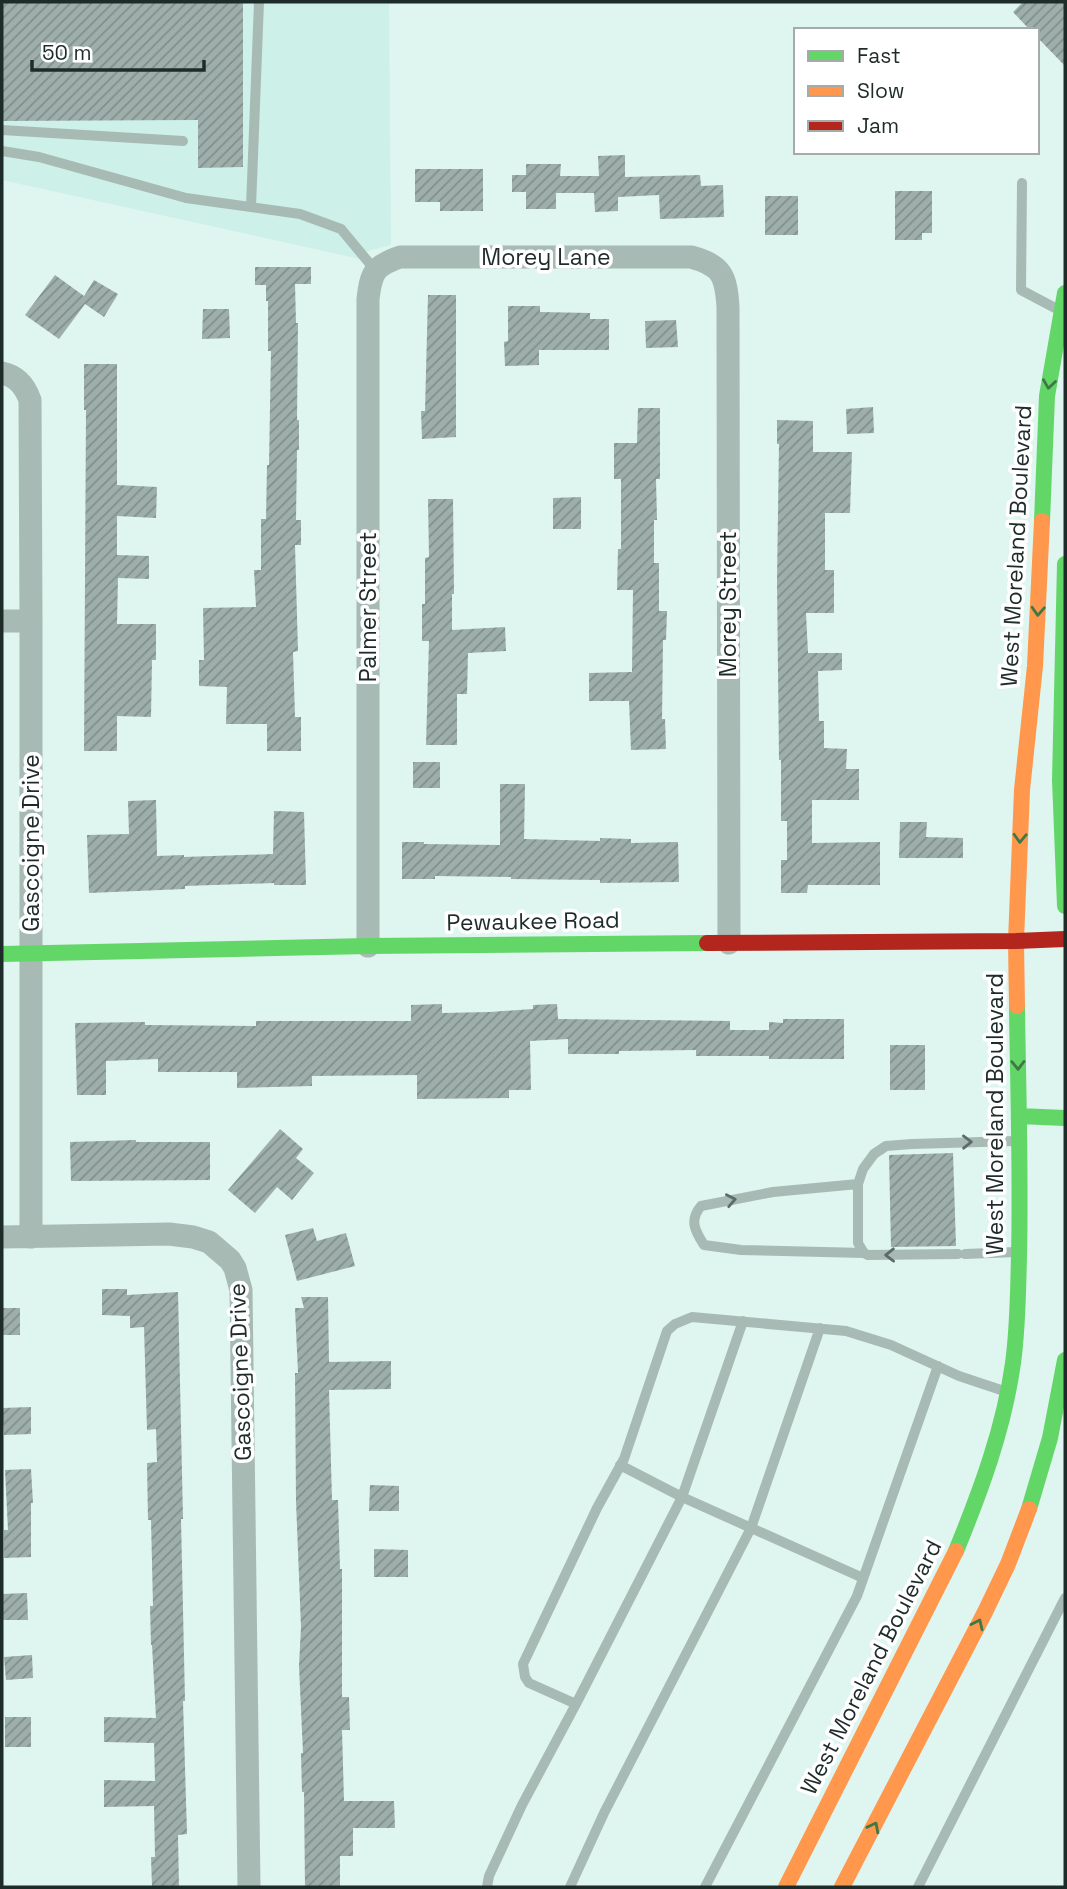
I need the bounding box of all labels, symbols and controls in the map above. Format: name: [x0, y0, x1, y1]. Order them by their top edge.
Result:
scale bar: [32, 28, 203, 72]
legend: [794, 28, 1039, 154]
text: 50 m: [42, 39, 92, 66]
text: Fast: [857, 42, 901, 69]
text: Slow: [857, 77, 905, 104]
text: Jam: [857, 112, 899, 139]
street label: Morey Lane: [481, 242, 611, 272]
one-way arrow: [1041, 378, 1056, 390]
street label: West Moreland Boulevard: [994, 404, 1038, 688]
street label: Morey Street: [713, 531, 743, 677]
street label: Palmer Street: [353, 532, 383, 682]
one-way arrow: [1030, 606, 1045, 617]
street label: Gascoigne Drive: [16, 754, 46, 932]
one-way arrow: [1013, 833, 1028, 844]
street label: Pewaukee Road: [446, 904, 620, 938]
street label: West Moreland Boulevard: [980, 973, 1010, 1255]
one-way arrow: [1010, 1061, 1026, 1071]
one-way arrow: [962, 1135, 973, 1150]
one-way arrow: [725, 1194, 737, 1209]
one-way arrow: [884, 1247, 895, 1263]
street label: Gascoigne Drive: [222, 1283, 258, 1461]
street label: West Moreland Boulevard: [794, 1535, 948, 1799]
one-way arrow: [970, 1619, 984, 1631]
one-way arrow: [866, 1822, 879, 1834]

